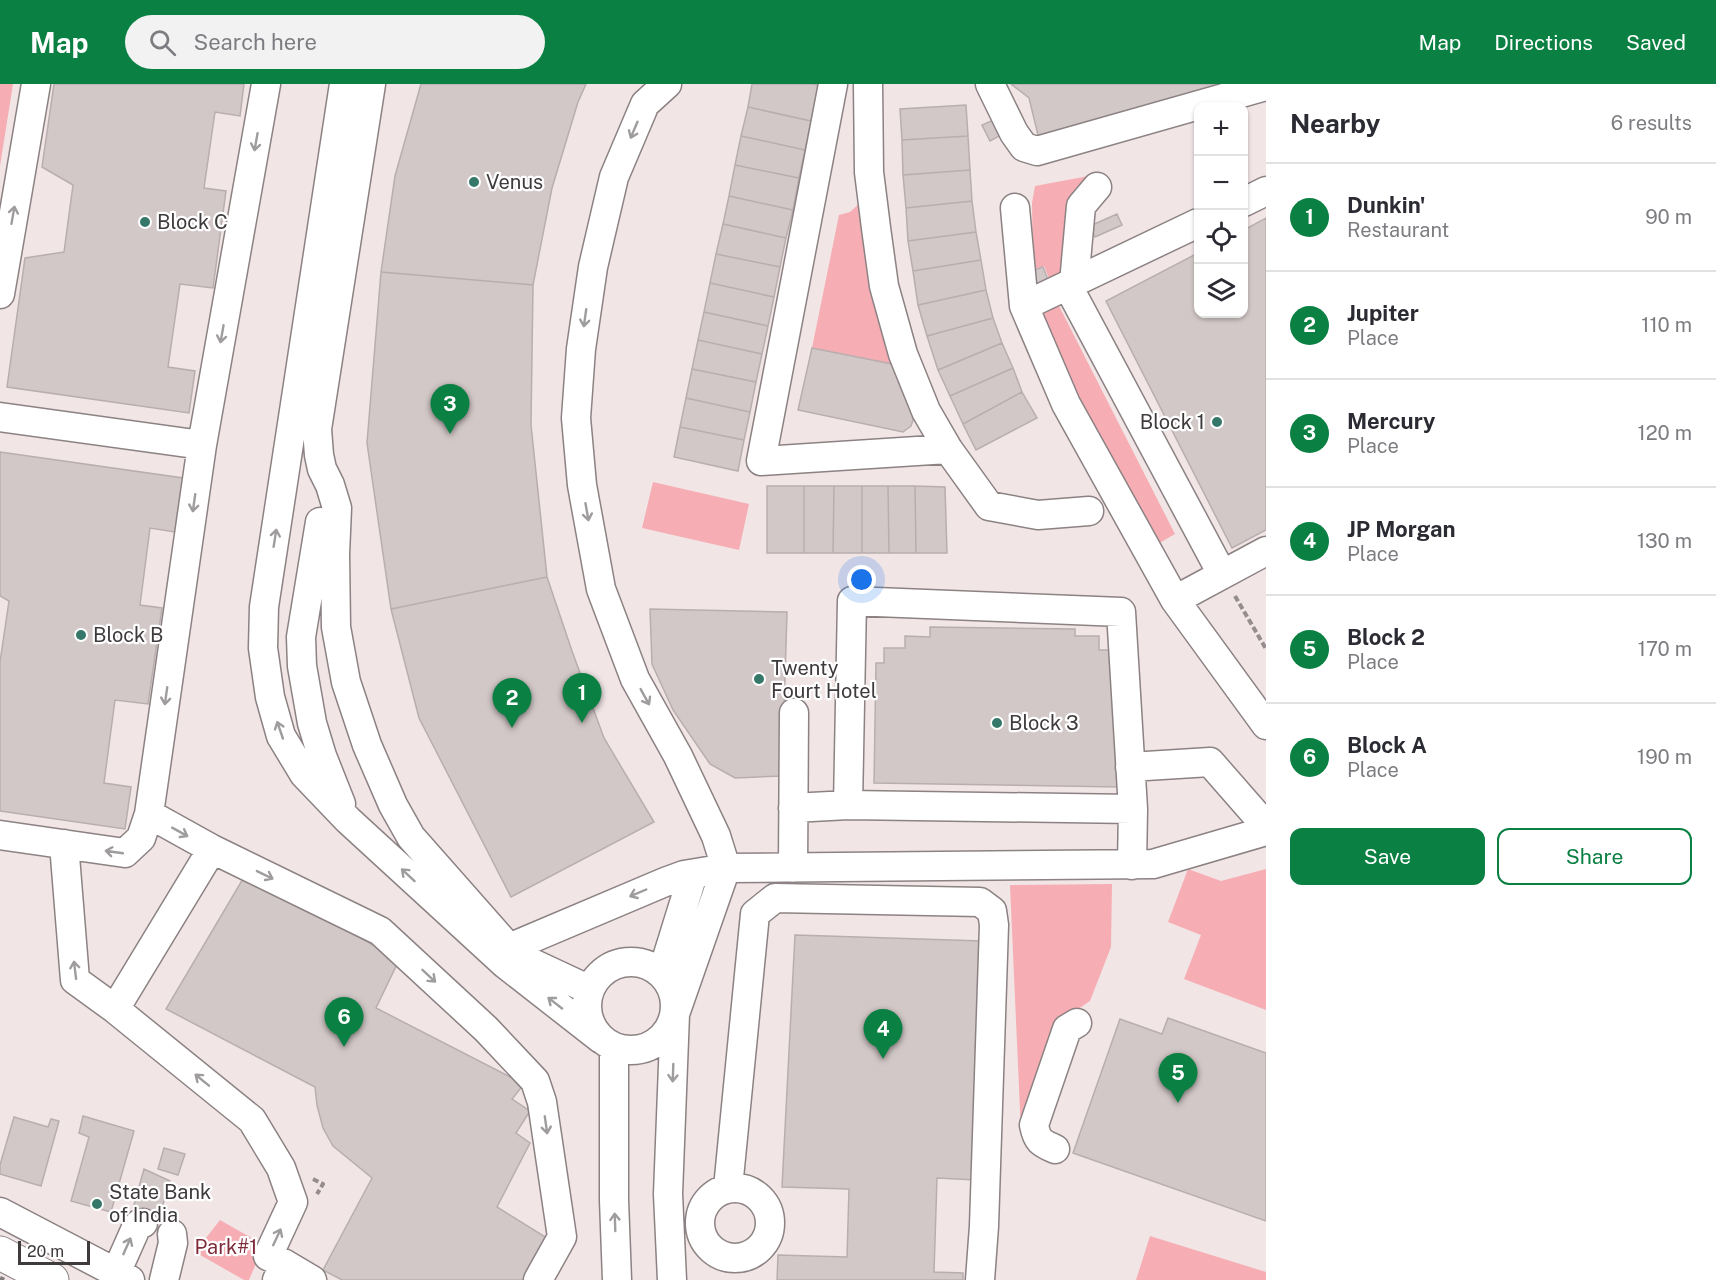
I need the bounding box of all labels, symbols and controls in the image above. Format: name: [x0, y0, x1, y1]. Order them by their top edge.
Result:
search box: [125, 15, 545, 69]
text: Map: [30, 26, 89, 59]
icon: search: [146, 26, 179, 59]
text: Search here: [194, 29, 317, 55]
text: Map: [1419, 30, 1461, 55]
text: Directions: [1494, 30, 1593, 55]
text: Saved: [1626, 30, 1686, 55]
map controls: [1194, 102, 1248, 318]
button: +: [1194, 102, 1248, 156]
text: Nearby: [1290, 108, 1380, 139]
text: 6 results: [1611, 111, 1692, 135]
one-way arrow: [628, 121, 639, 139]
one-way arrow: [251, 131, 262, 151]
button: −: [1194, 156, 1248, 210]
place label: Venus: [486, 170, 543, 194]
marker: Venus: [467, 175, 481, 189]
text: Dunkin': [1347, 192, 1425, 218]
text: 1: [1305, 205, 1314, 229]
text: 90 m: [1645, 205, 1692, 229]
one-way arrow: [8, 206, 19, 226]
place label: Block C: [157, 210, 228, 234]
button: locate: [1194, 210, 1248, 264]
marker: Block C: [138, 215, 152, 229]
text: Restaurant: [1347, 218, 1449, 242]
button: layers: [1194, 264, 1248, 318]
text: Jupiter: [1347, 300, 1419, 326]
one-way arrow: [580, 308, 591, 328]
text: 2: [1303, 313, 1316, 337]
text: 110 m: [1641, 313, 1692, 337]
one-way arrow: [217, 323, 228, 343]
text: Place: [1347, 326, 1399, 350]
pin: 3: [430, 384, 470, 434]
text: Mercury: [1347, 408, 1435, 434]
place label: Block 1: [1140, 410, 1205, 434]
marker: Block 1: [1210, 415, 1224, 429]
text: 3: [1303, 421, 1316, 445]
text: 120 m: [1638, 421, 1692, 445]
text: Place: [1347, 434, 1399, 458]
one-way arrow: [189, 493, 200, 512]
one-way arrow: [582, 502, 593, 521]
text: JP Morgan: [1347, 516, 1456, 542]
one-way arrow: [270, 529, 281, 549]
text: 4: [1303, 529, 1316, 553]
text: 130 m: [1637, 529, 1692, 553]
text: Place: [1347, 542, 1399, 566]
your location: [847, 565, 876, 594]
place label: Block B: [93, 623, 164, 647]
text: Block 2: [1347, 624, 1425, 650]
marker: Block B: [74, 628, 88, 642]
text: 5: [1303, 637, 1316, 661]
text: 170 m: [1638, 637, 1692, 661]
text: Place: [1347, 650, 1399, 674]
place label: Twenty Fourt Hotel: [771, 656, 877, 703]
marker: Twenty Fourt Hotel: [752, 672, 766, 686]
pin: 1: [562, 674, 602, 723]
pin: 2: [492, 678, 532, 728]
one-way arrow: [160, 686, 171, 705]
one-way arrow: [640, 688, 652, 705]
place label: Block 3: [1009, 711, 1079, 735]
marker: Block 3: [990, 716, 1004, 730]
one-way arrow: [274, 721, 285, 740]
text: Block A: [1347, 732, 1427, 758]
text: 6: [1303, 745, 1316, 769]
text: 190 m: [1637, 745, 1692, 769]
text: Place: [1347, 758, 1399, 782]
one-way arrow: [172, 826, 189, 838]
button: Save: [1290, 828, 1485, 885]
button: Share: [1497, 828, 1692, 885]
one-way arrow: [105, 846, 125, 857]
one-way arrow: [401, 868, 416, 882]
one-way arrow: [255, 870, 273, 881]
one-way arrow: [630, 888, 648, 900]
one-way arrow: [69, 961, 80, 980]
one-way arrow: [421, 969, 436, 983]
one-way arrow: [547, 996, 563, 1009]
pin: 6: [324, 998, 364, 1047]
pin: 4: [864, 1010, 902, 1059]
pin: 5: [1158, 1054, 1198, 1103]
one-way arrow: [667, 1062, 678, 1082]
one-way arrow: [194, 1073, 210, 1086]
one-way arrow: [540, 1115, 551, 1135]
place label: State Bank of India: [109, 1180, 211, 1227]
marker: State Bank of India: [90, 1197, 104, 1211]
one-way arrow: [609, 1212, 620, 1232]
one-way arrow: [271, 1228, 283, 1246]
park label: Park#1: [195, 1235, 257, 1259]
one-way arrow: [122, 1237, 133, 1255]
scale bar: [18, 1238, 90, 1266]
text: 20 m: [27, 1242, 64, 1261]

